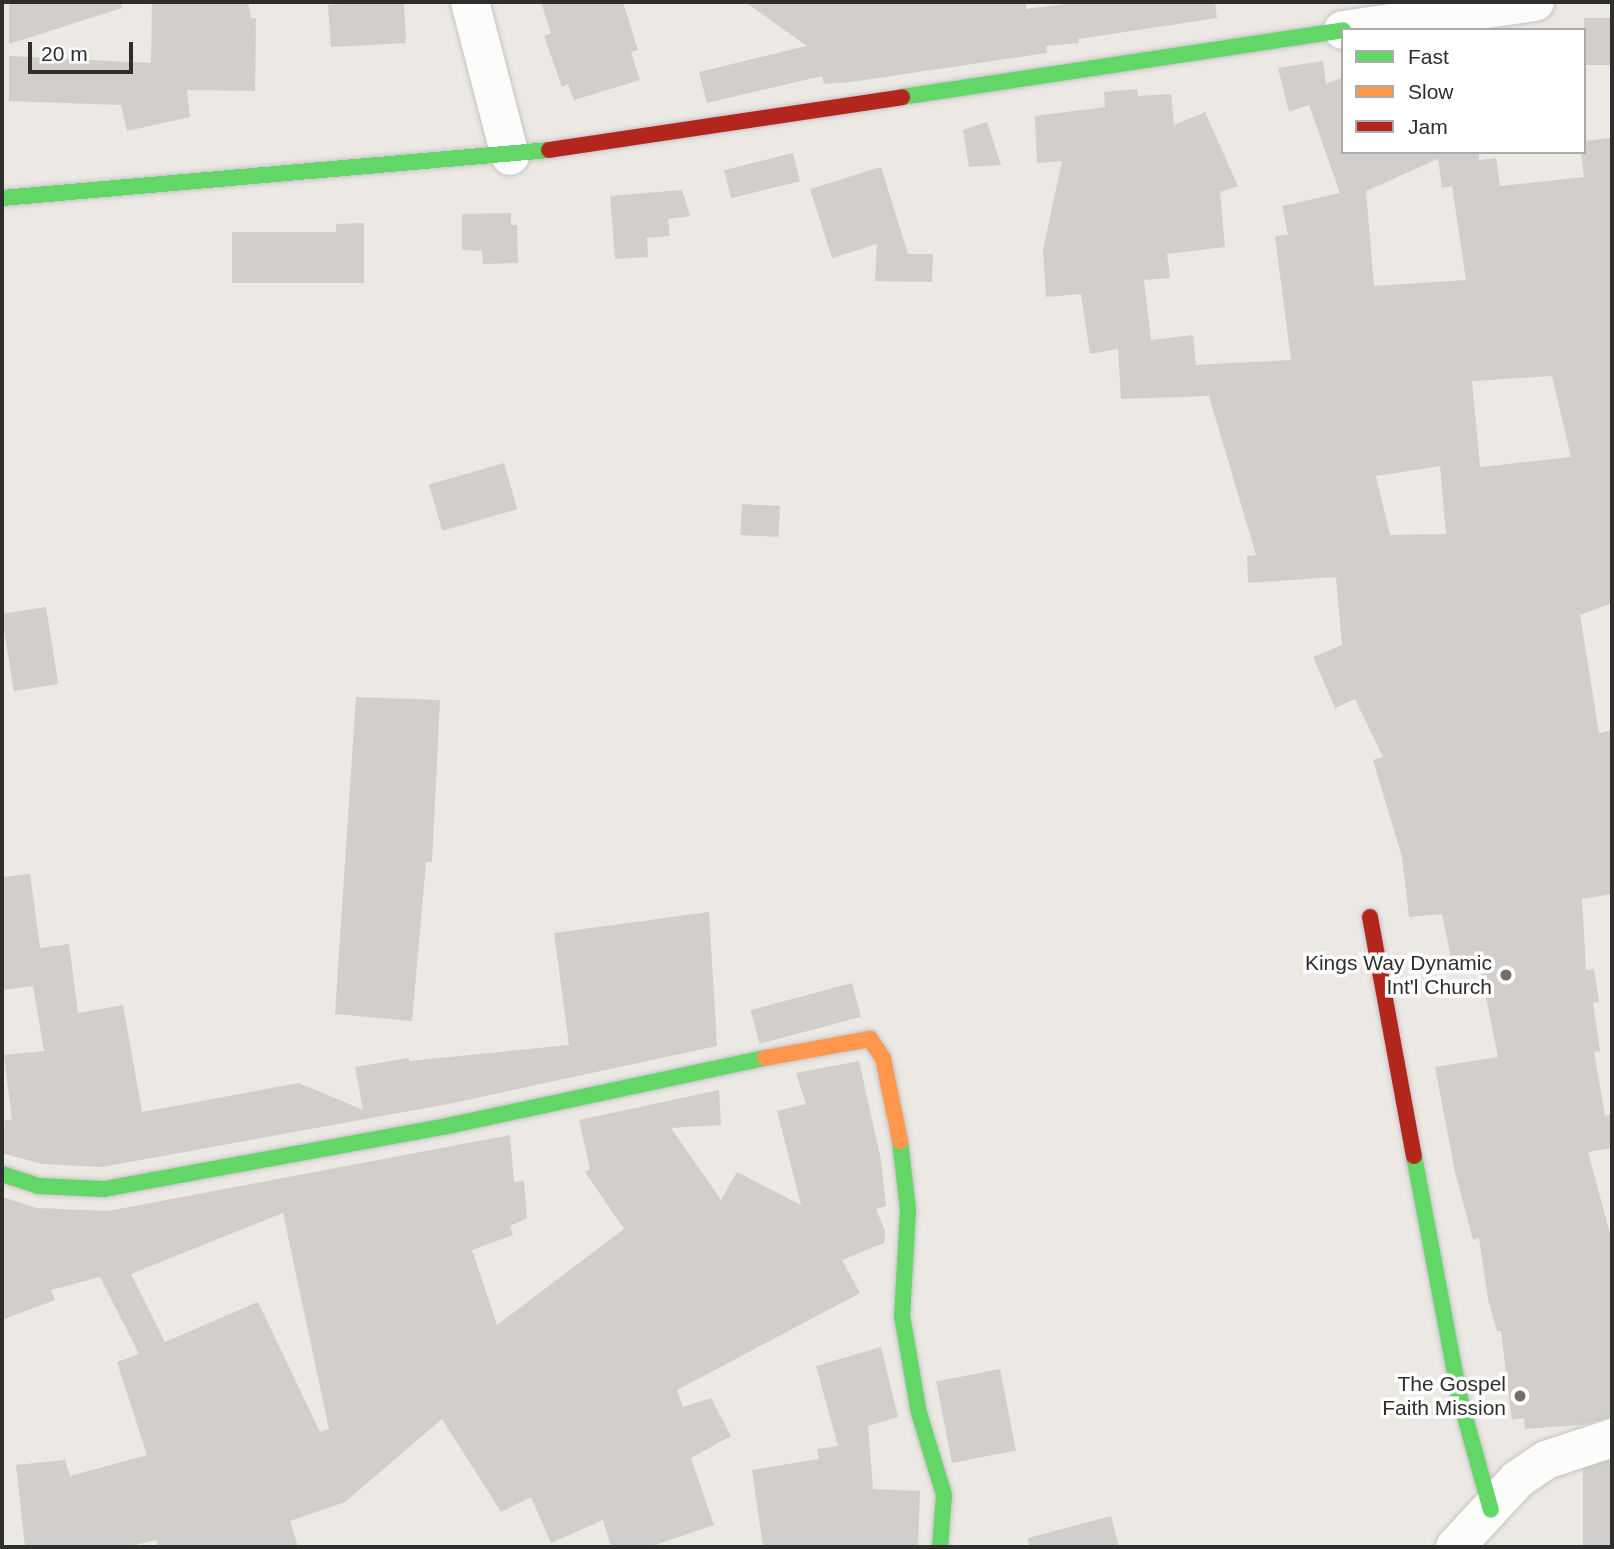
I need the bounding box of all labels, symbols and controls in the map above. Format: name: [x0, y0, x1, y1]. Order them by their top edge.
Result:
scale bar: [32, 28, 136, 72]
legend: [1341, 28, 1586, 154]
text: 20 m: [41, 42, 88, 65]
text: Fast: [1408, 45, 1449, 68]
text: Slow: [1408, 80, 1454, 103]
text: Jam: [1408, 115, 1448, 138]
place label: Kings Way Dynamic Int'l Church: [1305, 950, 1492, 1000]
marker: Kings Way Dynamic Int'l Church: [1498, 967, 1514, 983]
place label: The Gospel Faith Mission: [1382, 1371, 1506, 1421]
marker: The Gospel Faith Mission: [1512, 1388, 1528, 1404]

